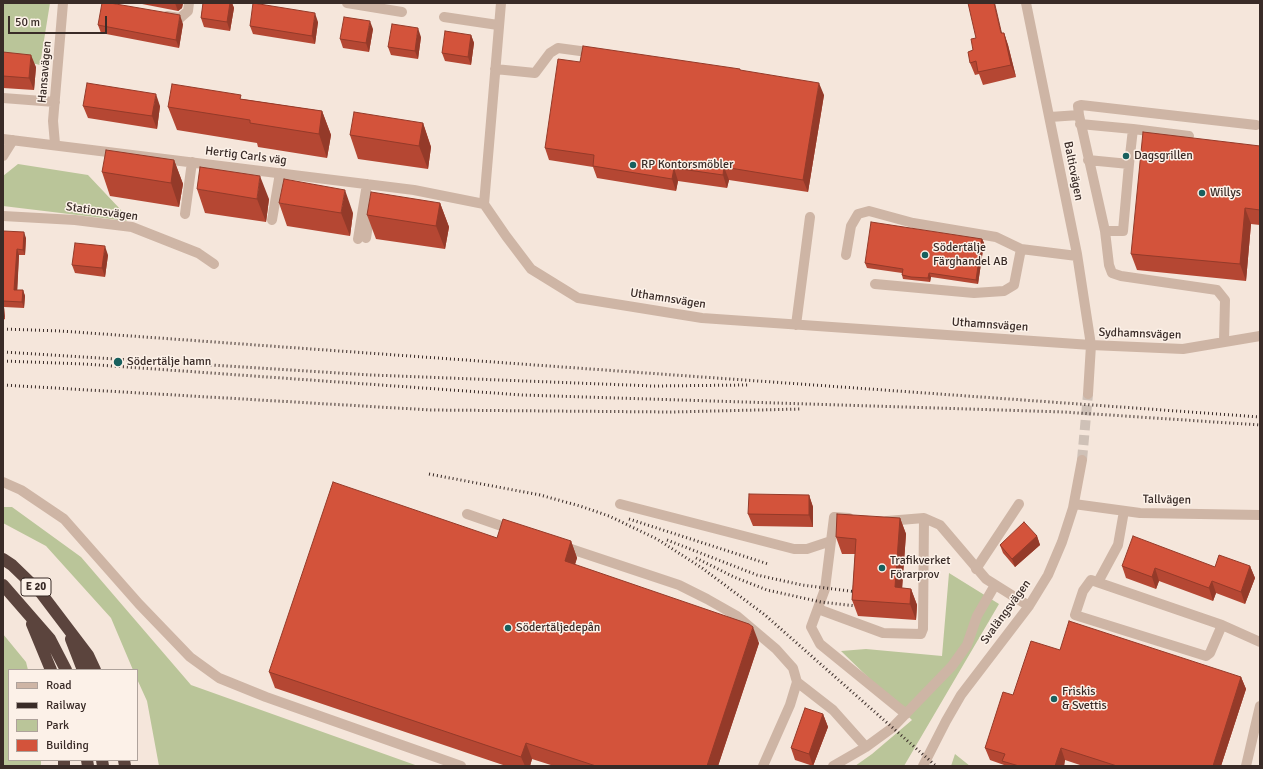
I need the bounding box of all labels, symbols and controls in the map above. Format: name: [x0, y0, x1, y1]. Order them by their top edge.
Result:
scale bar: [10, 8, 109, 34]
text: 50 m: [15, 15, 40, 30]
street label: Hansavägen: [35, 40, 55, 104]
street label: Balticvägen: [1060, 140, 1086, 202]
street label: Hertig Carls väg: [204, 144, 288, 168]
place label: Dagsgrillen: [1134, 149, 1193, 163]
marker: Dagsgrillen: [1121, 151, 1131, 161]
place label: RP Kontorsmöbler: [641, 158, 733, 172]
marker: RP Kontorsmöbler: [628, 160, 638, 170]
place label: Willys: [1210, 186, 1241, 200]
marker: Willys: [1197, 188, 1207, 198]
street label: Stationsvägen: [65, 200, 139, 224]
place label: Södertälje Färghandel AB: [933, 241, 1008, 269]
marker: Södertälje Färghandel AB: [920, 250, 930, 260]
street label: Uthamnsvägen: [629, 286, 707, 312]
street label: Uthamnsvägen: [951, 315, 1029, 335]
street label: Sydhamnsvägen: [1098, 325, 1182, 343]
place label: Södertälje hamn: [127, 355, 211, 369]
marker: Södertälje hamn: [112, 356, 124, 368]
street label: Tallvägen: [1143, 492, 1191, 508]
place label: Trafikverket Förarprov: [890, 554, 950, 582]
marker: Trafikverket Förarprov: [877, 563, 887, 573]
street label: Svalängsvägen: [978, 577, 1034, 647]
road number: E 20: [21, 578, 51, 596]
place label: Södertäljedepån: [516, 621, 600, 635]
marker: Södertäljedepån: [503, 623, 513, 633]
legend: [8, 669, 138, 761]
text: Road: [46, 678, 72, 693]
place label: Friskis & Svettis: [1062, 685, 1107, 713]
marker: Friskis & Svettis: [1049, 694, 1059, 704]
text: Railway: [46, 698, 86, 713]
text: Park: [46, 718, 69, 733]
text: Building: [46, 738, 89, 753]

